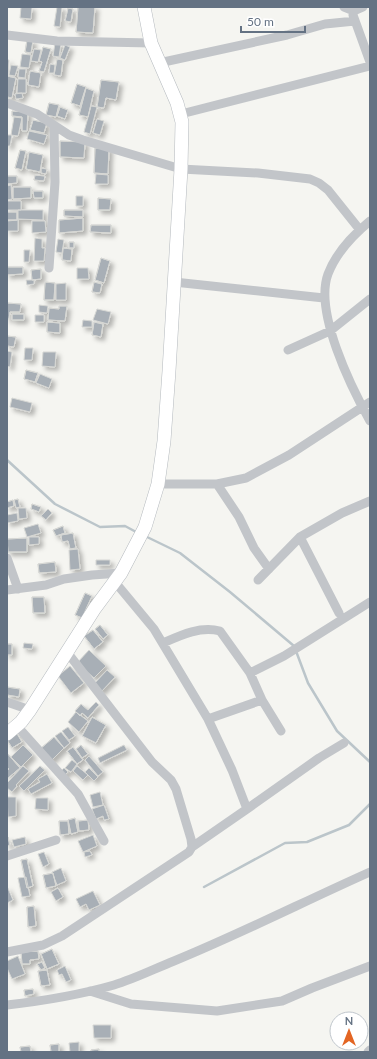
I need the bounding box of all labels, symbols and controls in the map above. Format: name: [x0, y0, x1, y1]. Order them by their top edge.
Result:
scale bar: [241, 8, 305, 34]
text: 50 m: [247, 14, 274, 29]
north arrow: [329, 1011, 369, 1051]
text: N: [345, 1014, 353, 1027]

